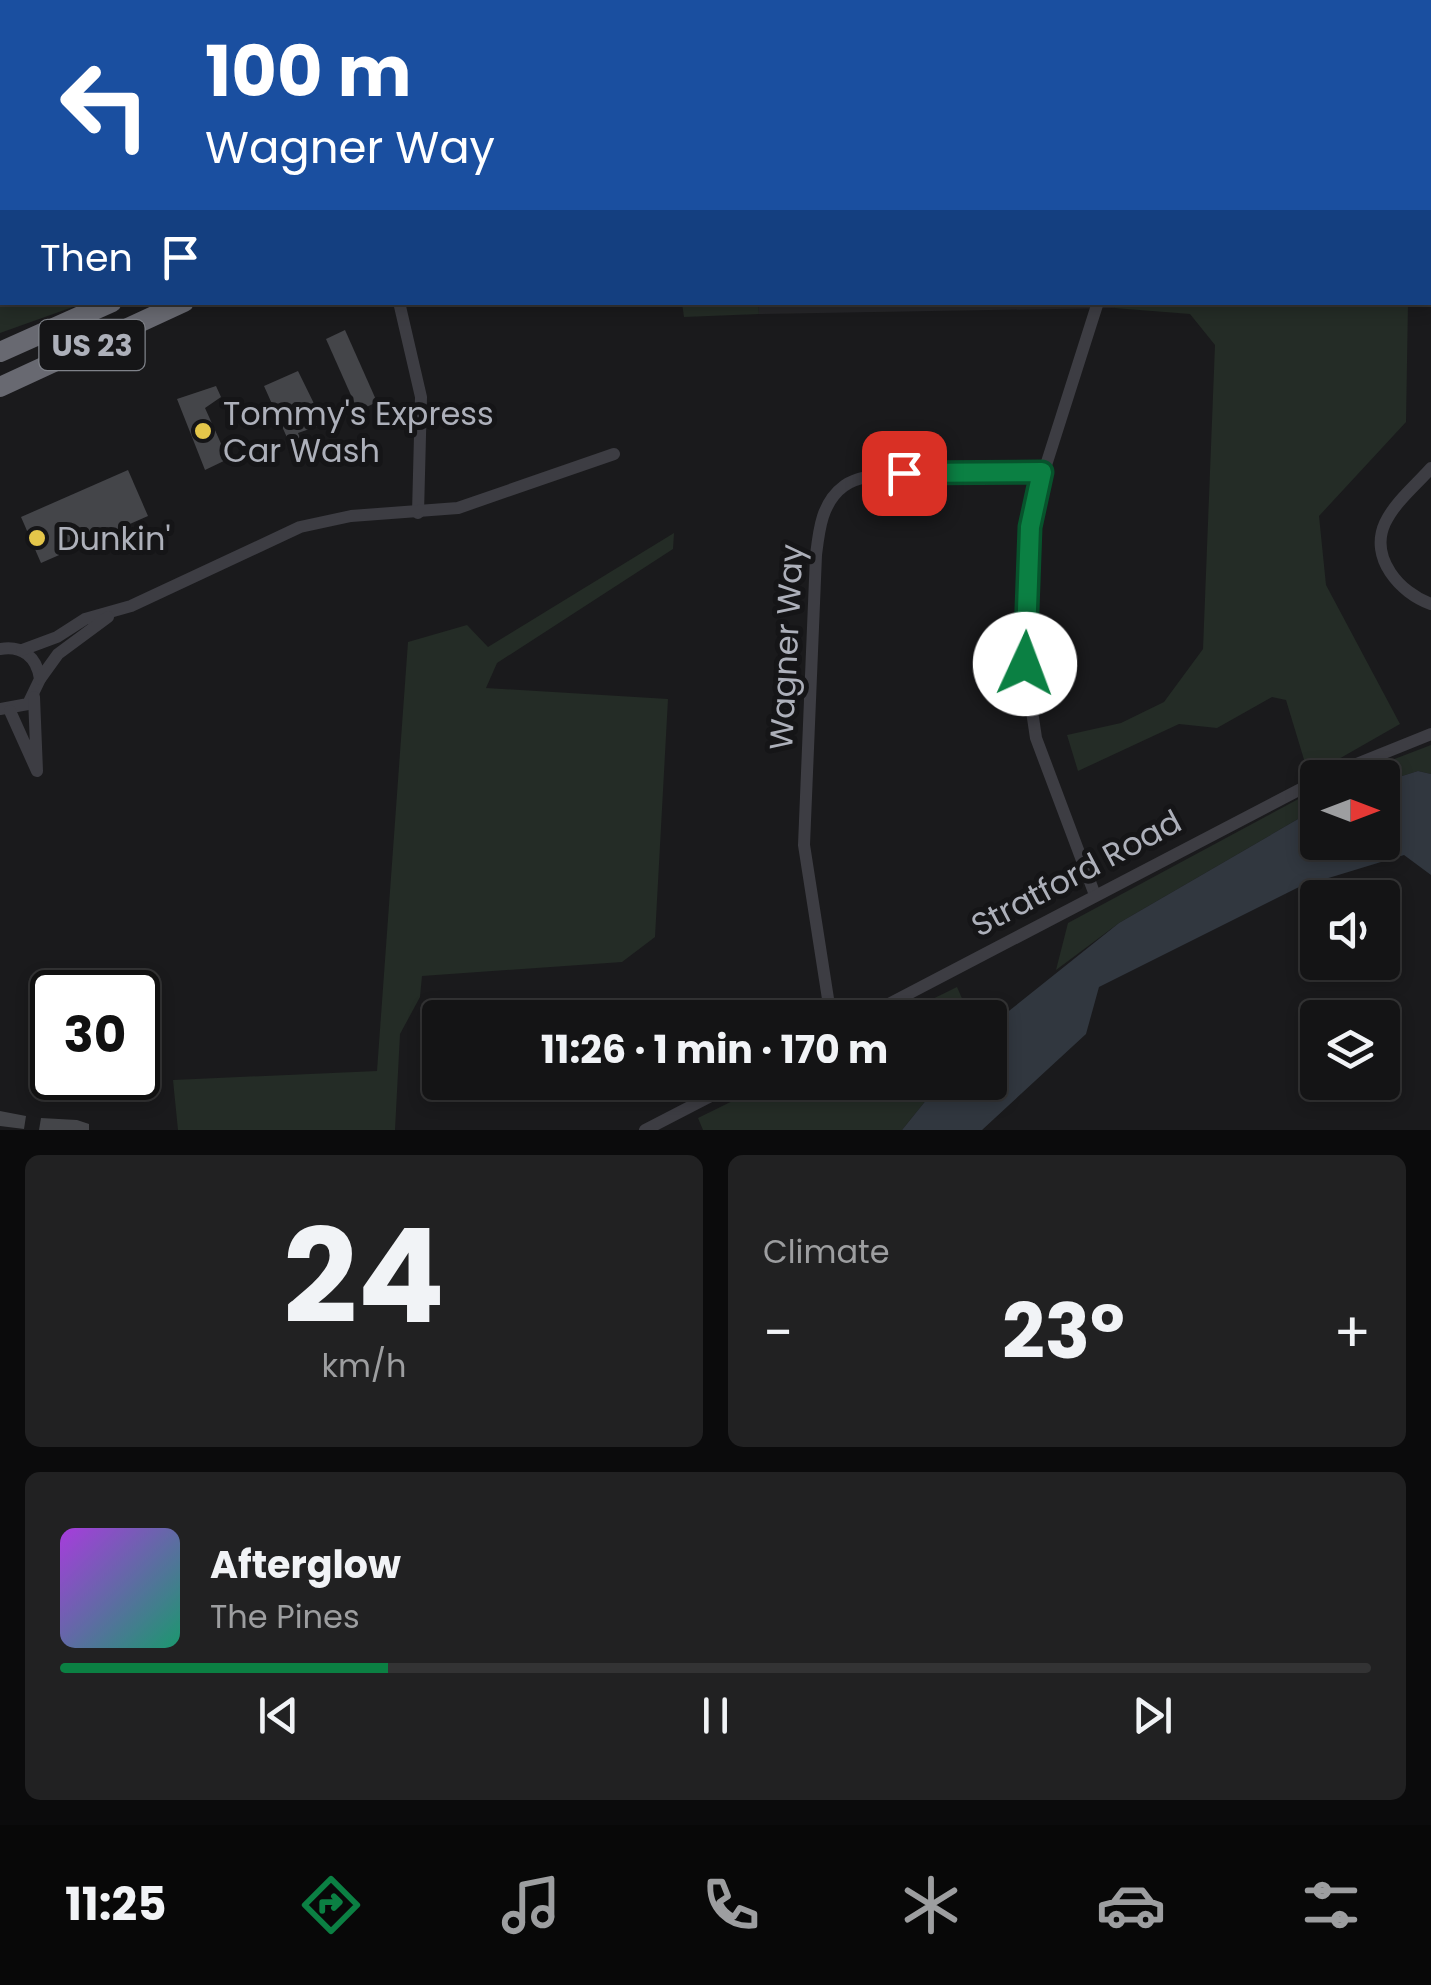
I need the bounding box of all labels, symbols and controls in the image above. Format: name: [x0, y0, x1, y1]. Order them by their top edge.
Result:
text: 100 m: [205, 22, 412, 121]
icon: left: [40, 40, 170, 170]
text: Wagner Way: [205, 116, 495, 179]
icon: arrive: [153, 230, 208, 285]
text: Then: [40, 231, 133, 284]
road number: US 23: [39, 320, 144, 370]
place label: Tommy's Express Car Wash: [223, 391, 494, 473]
marker: Tommy's Express Car Wash: [192, 420, 214, 442]
pin: [862, 431, 947, 516]
icon: arrive: [877, 446, 932, 501]
place label: Dunkin': [57, 516, 171, 561]
marker: Dunkin': [26, 527, 48, 549]
street label: Wagner Way: [758, 543, 814, 751]
position arrow: [973, 612, 1077, 716]
north arrow: [1300, 760, 1400, 860]
map controls: [1300, 760, 1400, 1100]
street label: Stratford Road: [963, 799, 1189, 947]
button: sound: [1300, 880, 1400, 980]
speed limit sign: 30: [30, 970, 160, 1100]
button: layers: [1300, 1000, 1400, 1100]
text: 11:26 · 1 min · 170 m: [541, 1023, 888, 1076]
text: 24: [283, 1185, 445, 1368]
text: Climate: [763, 1229, 890, 1274]
text: 23°: [1002, 1279, 1125, 1384]
text: −: [763, 1294, 793, 1371]
text: +: [1333, 1294, 1371, 1371]
text: km/h: [321, 1343, 407, 1388]
text: Afterglow: [210, 1538, 401, 1591]
text: The Pines: [210, 1594, 360, 1639]
icon: previous: [251, 1688, 306, 1743]
icon: pause: [688, 1688, 743, 1743]
icon: next: [1125, 1688, 1180, 1743]
icon: directions: [296, 1870, 366, 1940]
icon: music: [496, 1870, 566, 1940]
icon: phone: [696, 1870, 766, 1940]
icon: climate: [896, 1870, 966, 1940]
icon: car: [1096, 1870, 1166, 1940]
icon: filters: [1296, 1870, 1366, 1940]
text: 11:25: [65, 1873, 167, 1936]

